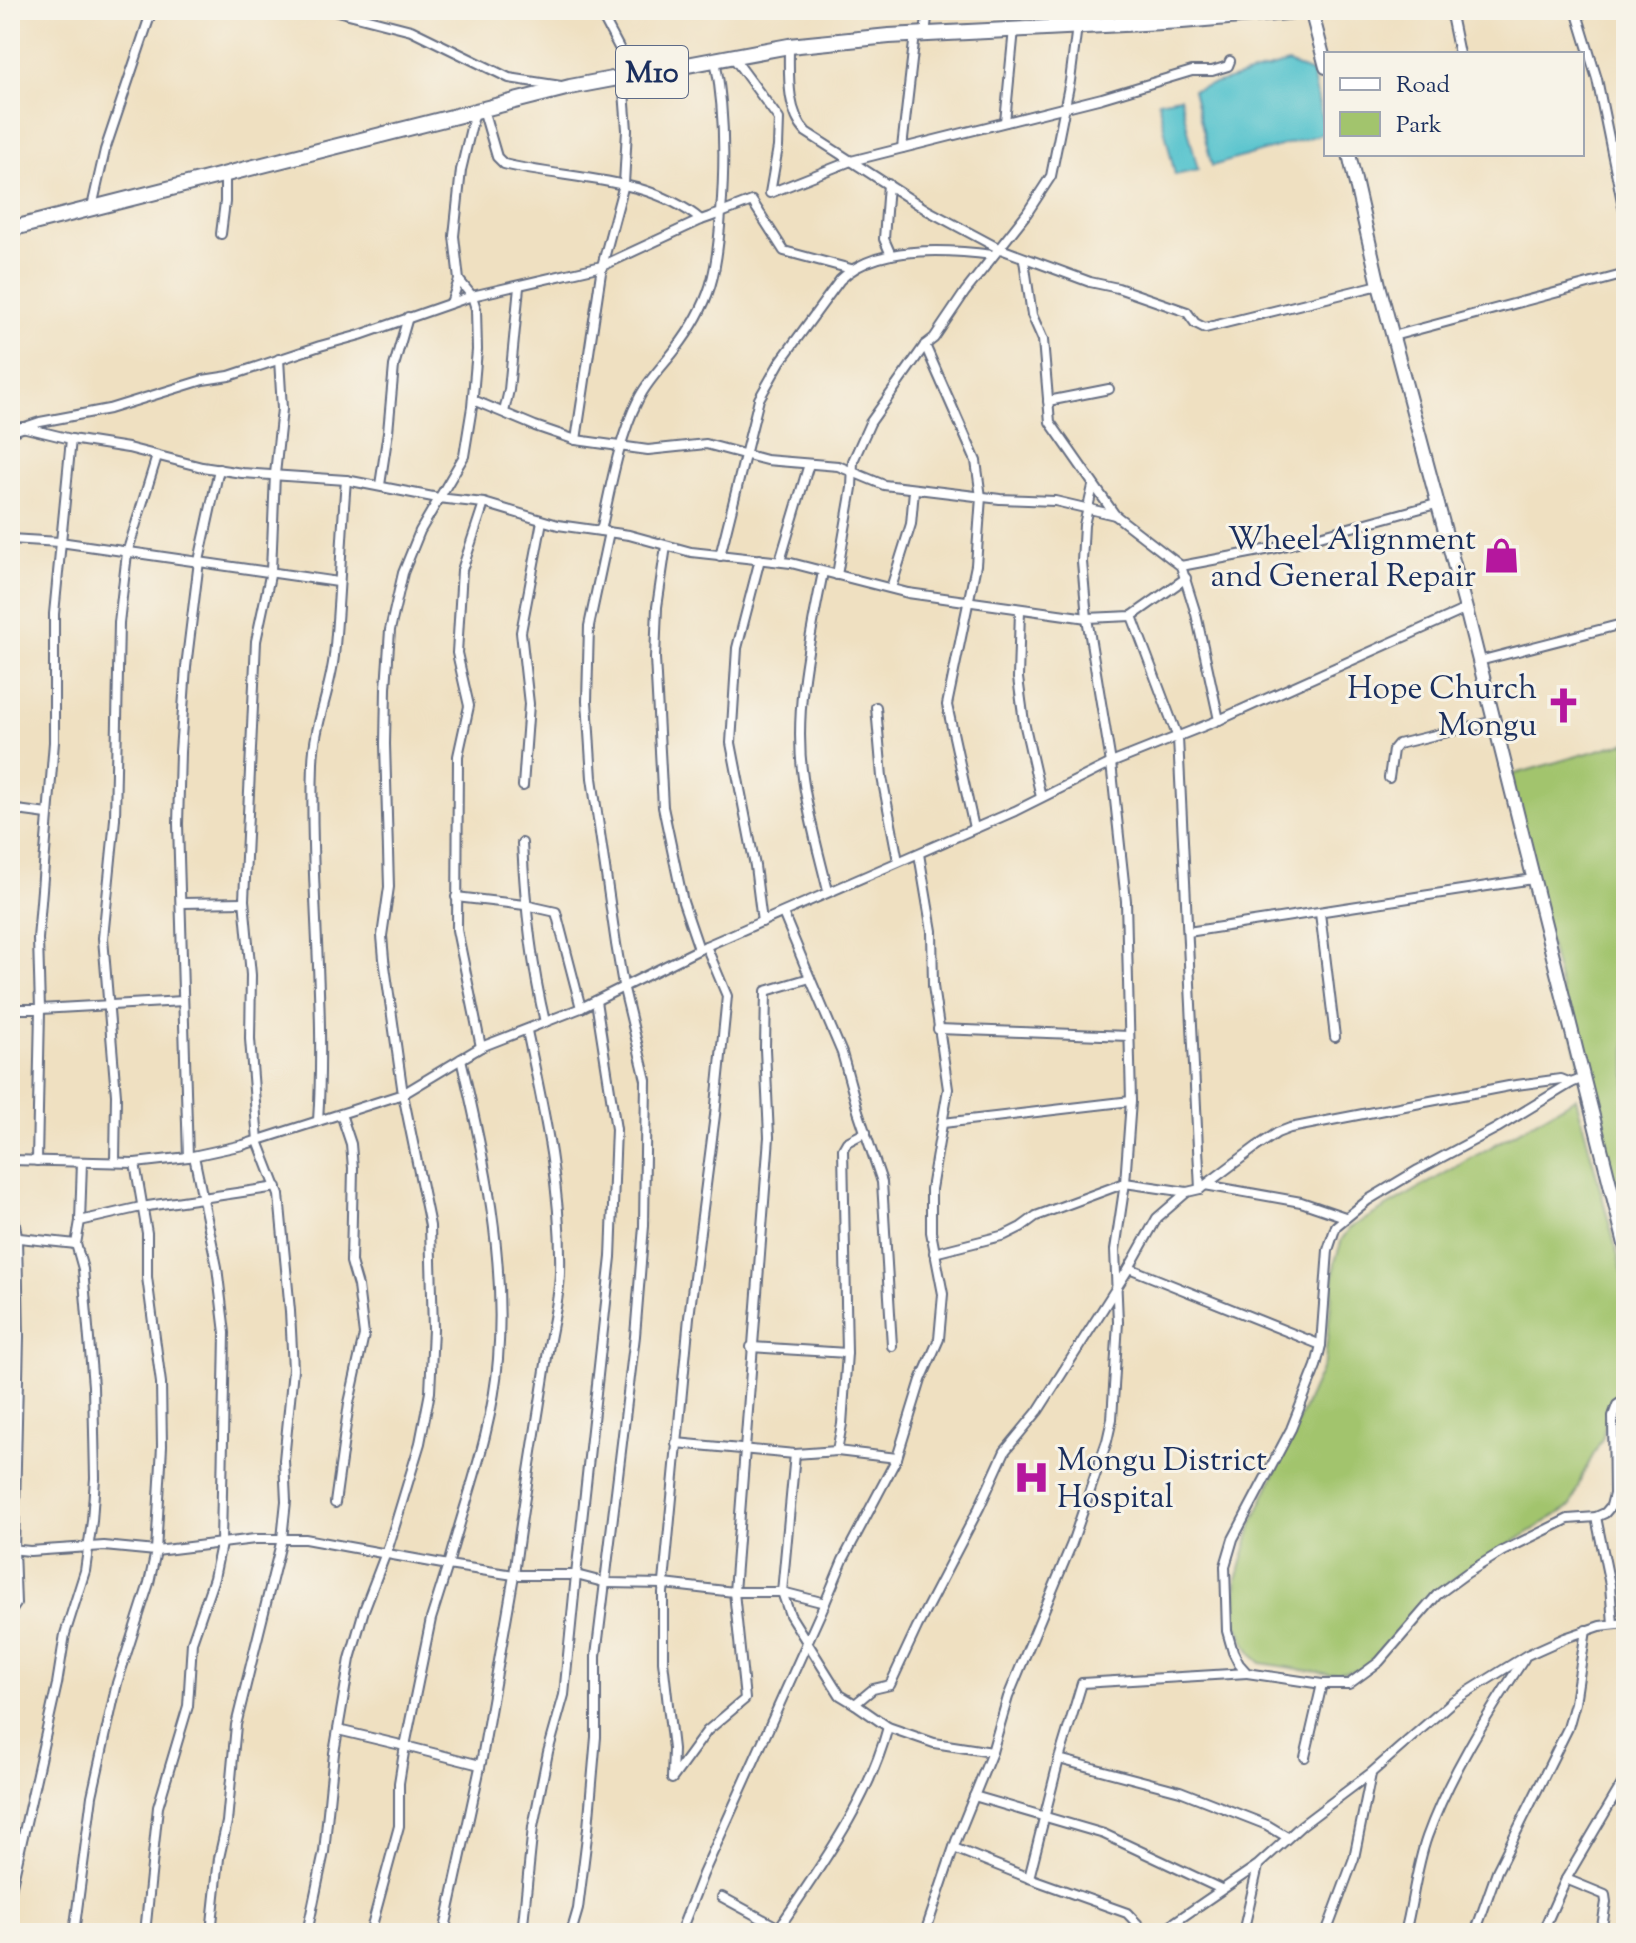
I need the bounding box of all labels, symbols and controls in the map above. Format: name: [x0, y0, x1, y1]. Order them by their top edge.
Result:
road number: M10: [616, 46, 688, 98]
legend: [1324, 52, 1584, 156]
text: Road: [1396, 69, 1450, 103]
text: Park: [1396, 109, 1442, 143]
place label: Wheel Alignment and General Repair: [1211, 518, 1476, 601]
shop icon: Wheel Alignment and General Repair: [1483, 537, 1521, 575]
place label: Hope Church Mongu: [1347, 667, 1537, 750]
church icon: Hope Church Mongu: [1544, 686, 1582, 724]
place label: Mongu District Hospital: [1057, 1439, 1267, 1522]
hospital icon: Mongu District Hospital: [1012, 1458, 1050, 1496]

